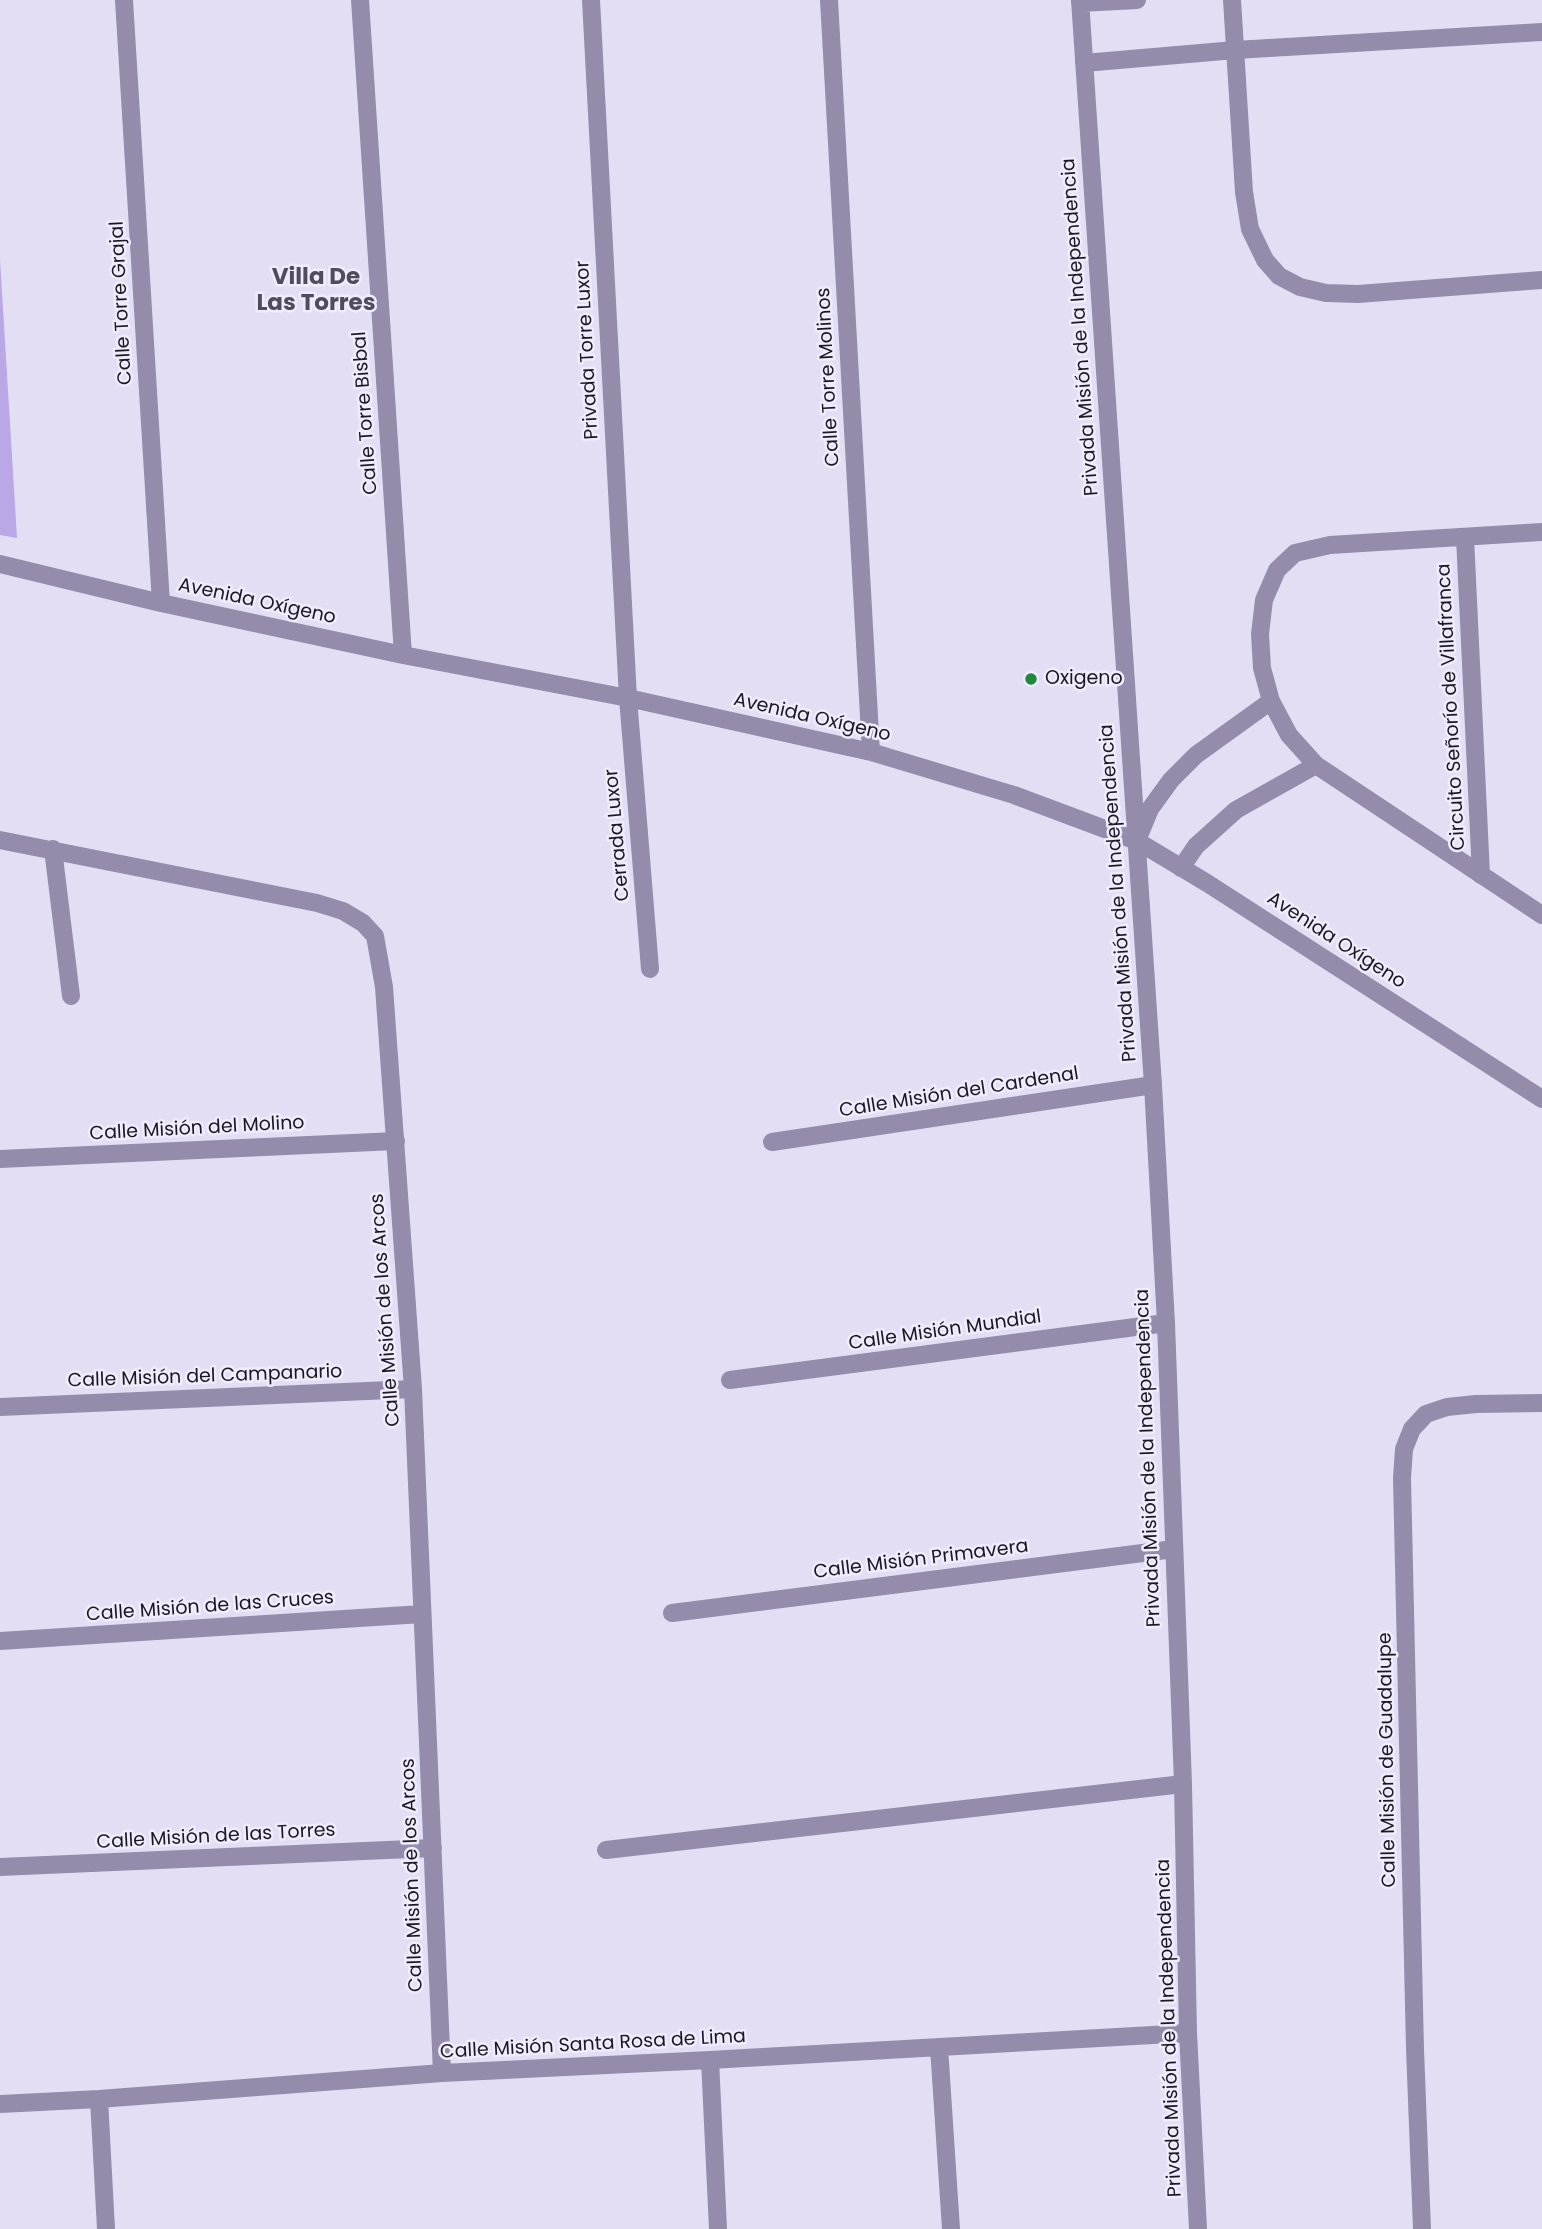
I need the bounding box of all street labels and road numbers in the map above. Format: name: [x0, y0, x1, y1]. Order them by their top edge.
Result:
street label: Privada Misión de la Independencia: [1058, 157, 1104, 497]
street label: Calle Torre Grajal: [106, 220, 138, 386]
street label: Privada Torre Luxor: [572, 260, 604, 440]
street label: Calle Torre Molinos: [813, 287, 845, 467]
street label: Calle Torre Bisbal: [349, 331, 383, 495]
street label: Circuito Señorío de Villafranca: [1433, 563, 1471, 851]
street label: Avenida Oxígeno: [176, 574, 338, 630]
street label: Avenida Oxígeno: [731, 689, 893, 747]
street label: Privada Misión de la Independencia: [1096, 723, 1142, 1063]
street label: Cerrada Luxor: [601, 768, 635, 902]
street label: Avenida Oxígeno: [1262, 888, 1410, 994]
street label: Calle Misión del Cardenal: [838, 1063, 1080, 1123]
street label: Calle Misión del Molino: [89, 1112, 305, 1146]
street label: Calle Misión de los Arcos: [366, 1193, 406, 1427]
street label: Privada Misión de la Independencia: [1132, 1289, 1166, 1627]
street label: Calle Misión Mundial: [847, 1306, 1043, 1356]
street label: Calle Misión del Campanario: [67, 1361, 343, 1393]
street label: Calle Misión Primavera: [812, 1536, 1030, 1584]
street label: Calle Misión de las Cruces: [85, 1587, 335, 1627]
street label: Calle Misión de Guadalupe: [1374, 1632, 1402, 1888]
street label: Calle Misión de los Arcos: [398, 1758, 428, 1992]
street label: Calle Misión de las Torres: [96, 1819, 336, 1855]
street label: Privada Misión de la Independencia: [1153, 1859, 1187, 2197]
street label: Calle Misión Santa Rosa de Lima: [439, 2026, 747, 2064]

